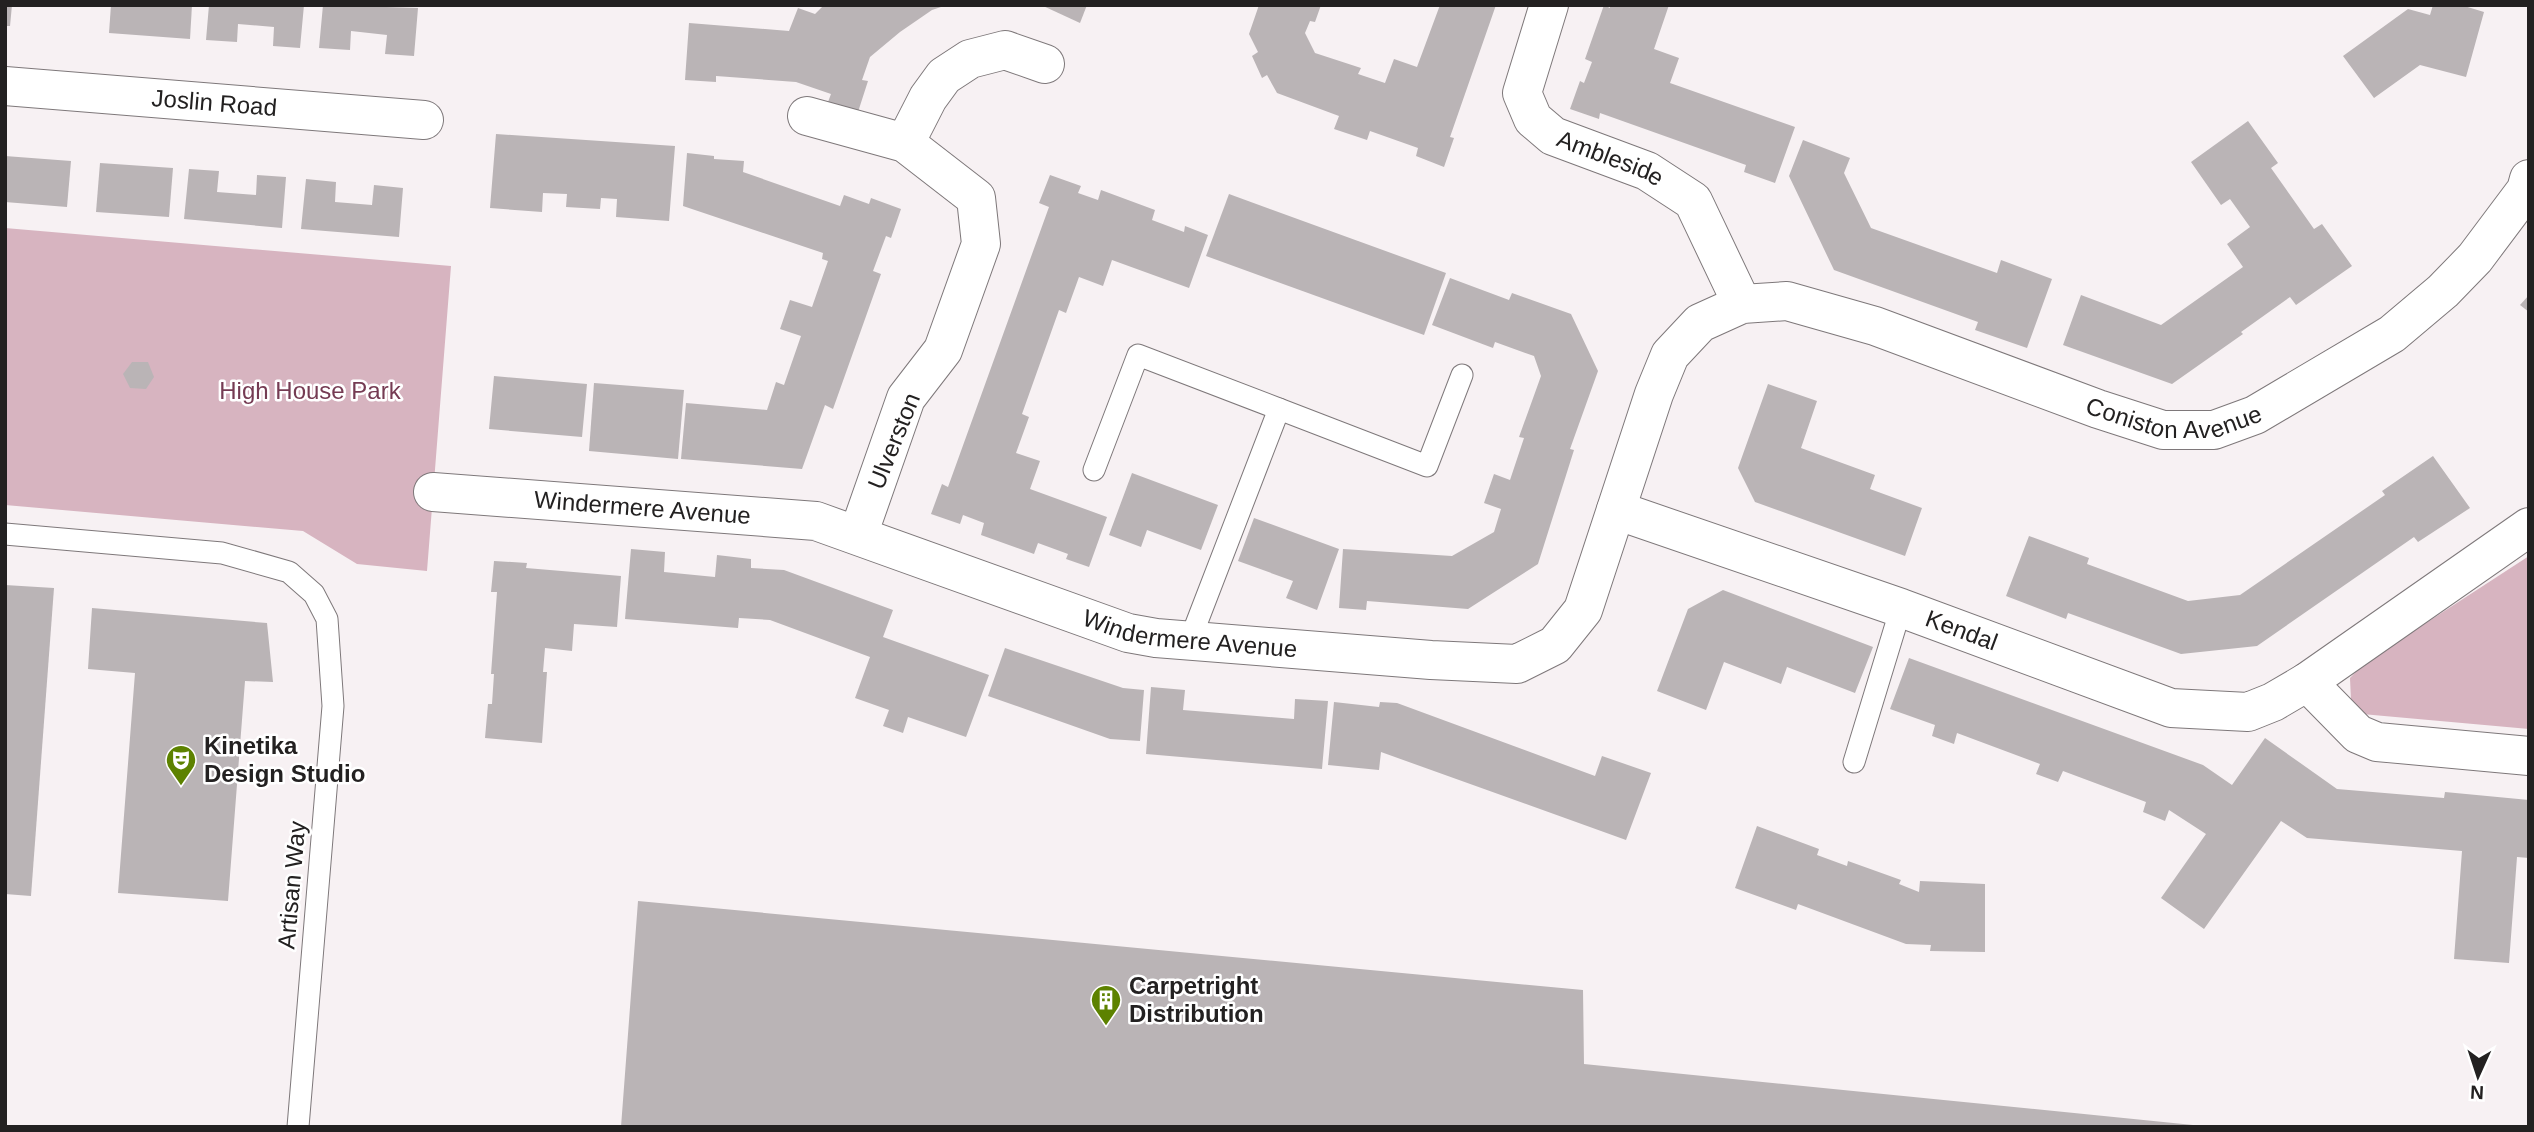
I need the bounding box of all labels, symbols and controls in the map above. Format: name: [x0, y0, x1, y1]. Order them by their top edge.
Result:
street label: Joslin Road: [151, 84, 278, 121]
street label: Ambleside: [1554, 125, 1669, 191]
park label: High House Park: [219, 377, 402, 404]
street label: Ulverston: [862, 389, 925, 493]
street label: Coniston Avenue: [2082, 392, 2265, 443]
street label: Windermere Avenue: [533, 486, 752, 529]
street label: Windermere Avenue: [1079, 604, 1298, 662]
street label: Kendal: [1922, 604, 2002, 656]
place label: Kinetika Design Studio: [204, 732, 365, 787]
theatre icon: Kinetika Design Studio: [164, 743, 198, 787]
street label: Artisan Way: [272, 820, 311, 950]
place label: Carpetright Distribution: [1129, 972, 1264, 1027]
building icon: Carpetright Distribution: [1089, 983, 1123, 1027]
north arrow: [2443, 1041, 2513, 1111]
text: N: [2470, 1082, 2485, 1103]

